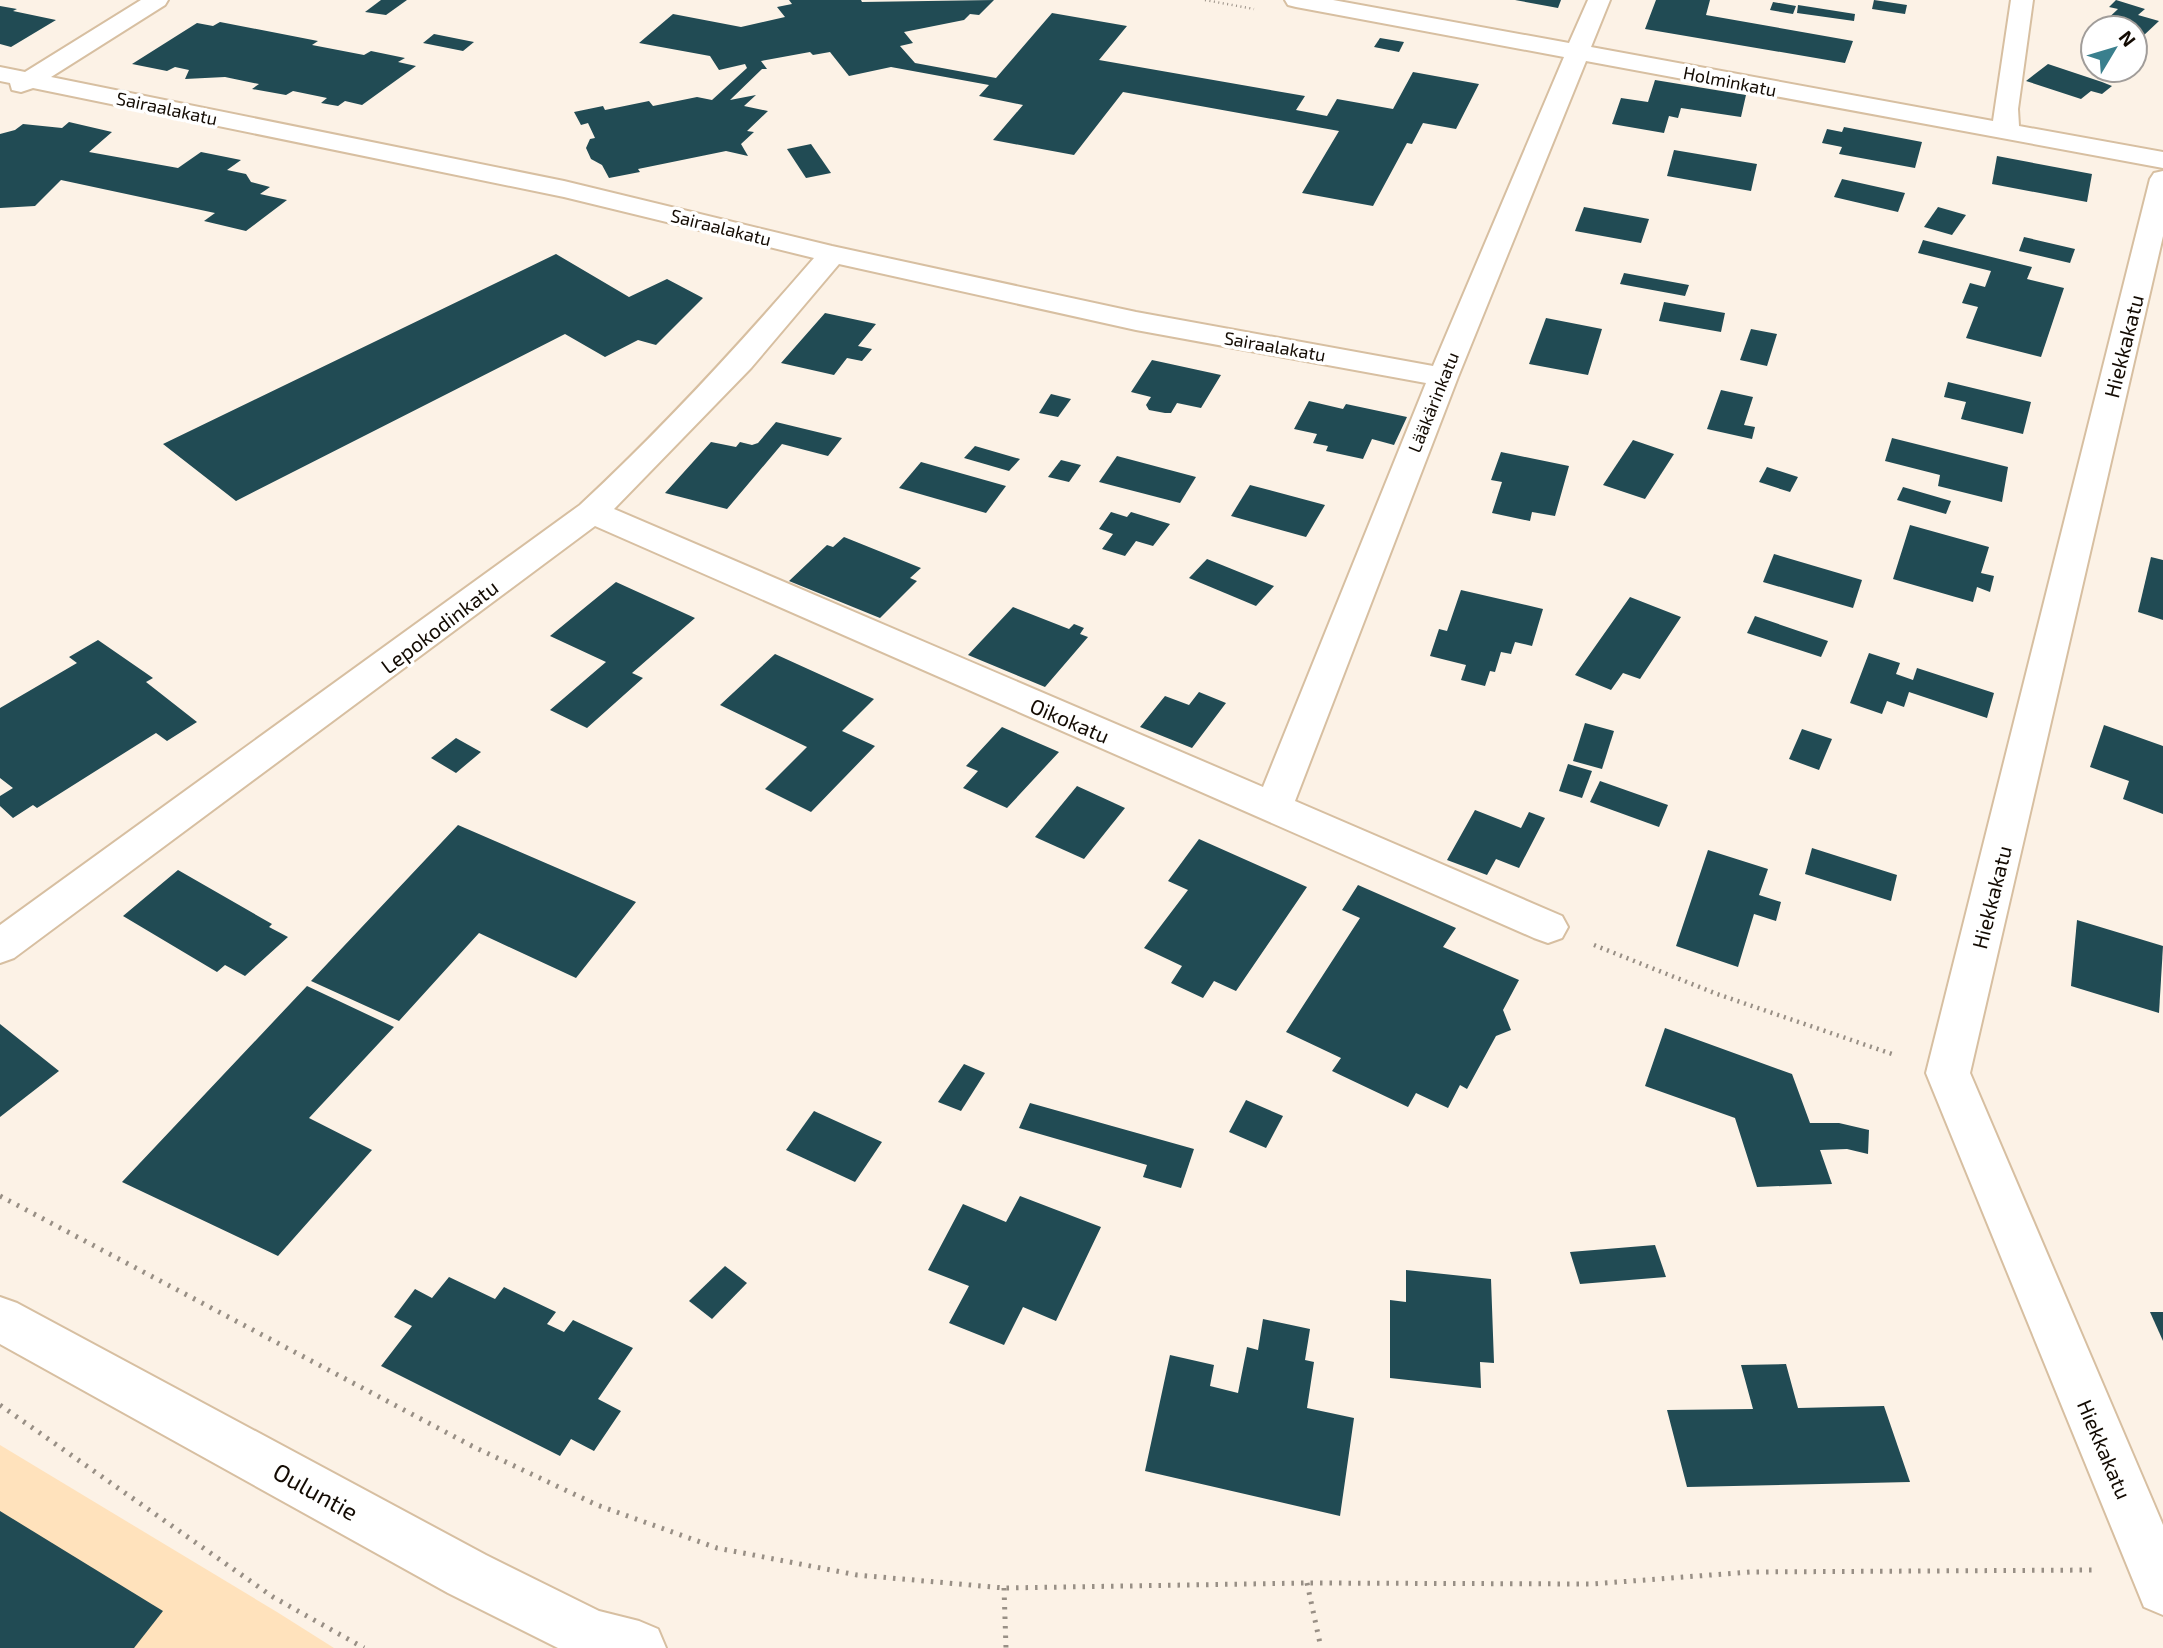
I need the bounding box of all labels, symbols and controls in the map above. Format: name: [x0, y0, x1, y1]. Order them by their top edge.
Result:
north arrow: [2079, 14, 2149, 84]
text: N: [2115, 26, 2141, 51]
street label: Holminkatu: [1682, 61, 1778, 101]
street label: Sairaalakatu: [114, 87, 220, 129]
street label: Sairaalakatu: [668, 204, 774, 250]
street label: Hiekkakatu: [2098, 292, 2148, 400]
street label: Sairaalakatu: [1222, 326, 1328, 366]
street label: Lääkärinkatu: [1403, 349, 1463, 455]
street label: Lepokodinkatu: [376, 574, 502, 678]
street label: Oikokatu: [1027, 692, 1113, 748]
street label: Hiekkakatu: [1966, 843, 2016, 951]
street label: Hiekkakatu: [2073, 1396, 2137, 1502]
street label: Ouluntie: [269, 1456, 363, 1526]

